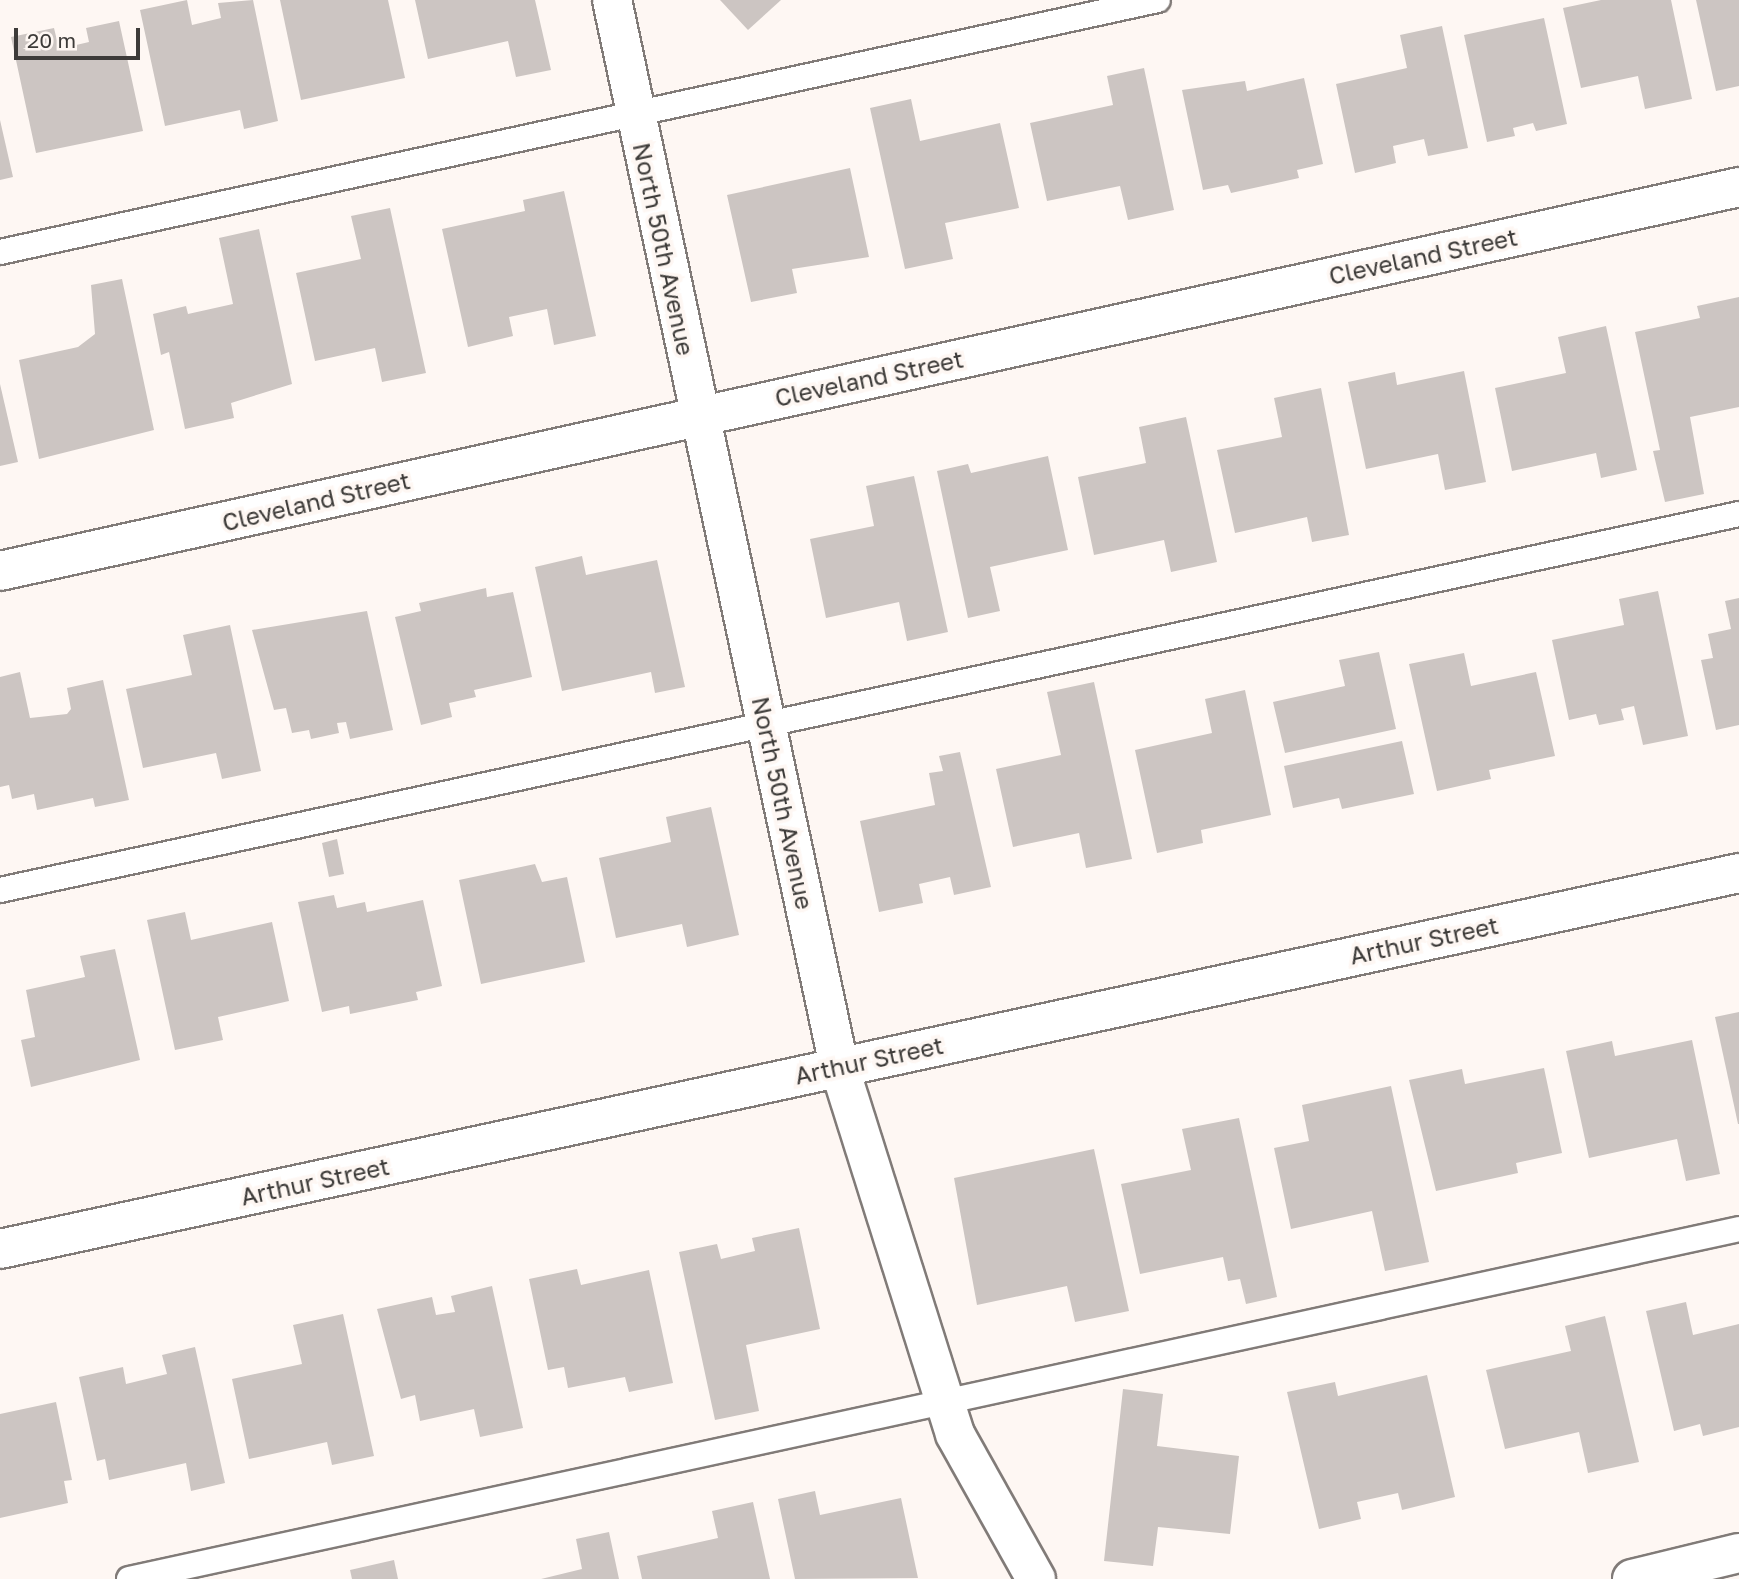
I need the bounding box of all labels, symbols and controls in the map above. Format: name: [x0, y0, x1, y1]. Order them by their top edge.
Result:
scale bar: [18, 14, 144, 58]
text: 20 m: [27, 27, 76, 53]
street label: North 50th Avenue: [627, 140, 701, 358]
street label: Cleveland Street: [1326, 222, 1520, 290]
street label: Cleveland Street: [772, 344, 966, 412]
street label: Cleveland Street: [219, 465, 413, 537]
street label: North 50th Avenue: [746, 694, 820, 912]
street label: Arthur Street: [1347, 910, 1501, 970]
street label: Arthur Street: [792, 1030, 946, 1090]
street label: Arthur Street: [238, 1151, 392, 1211]

